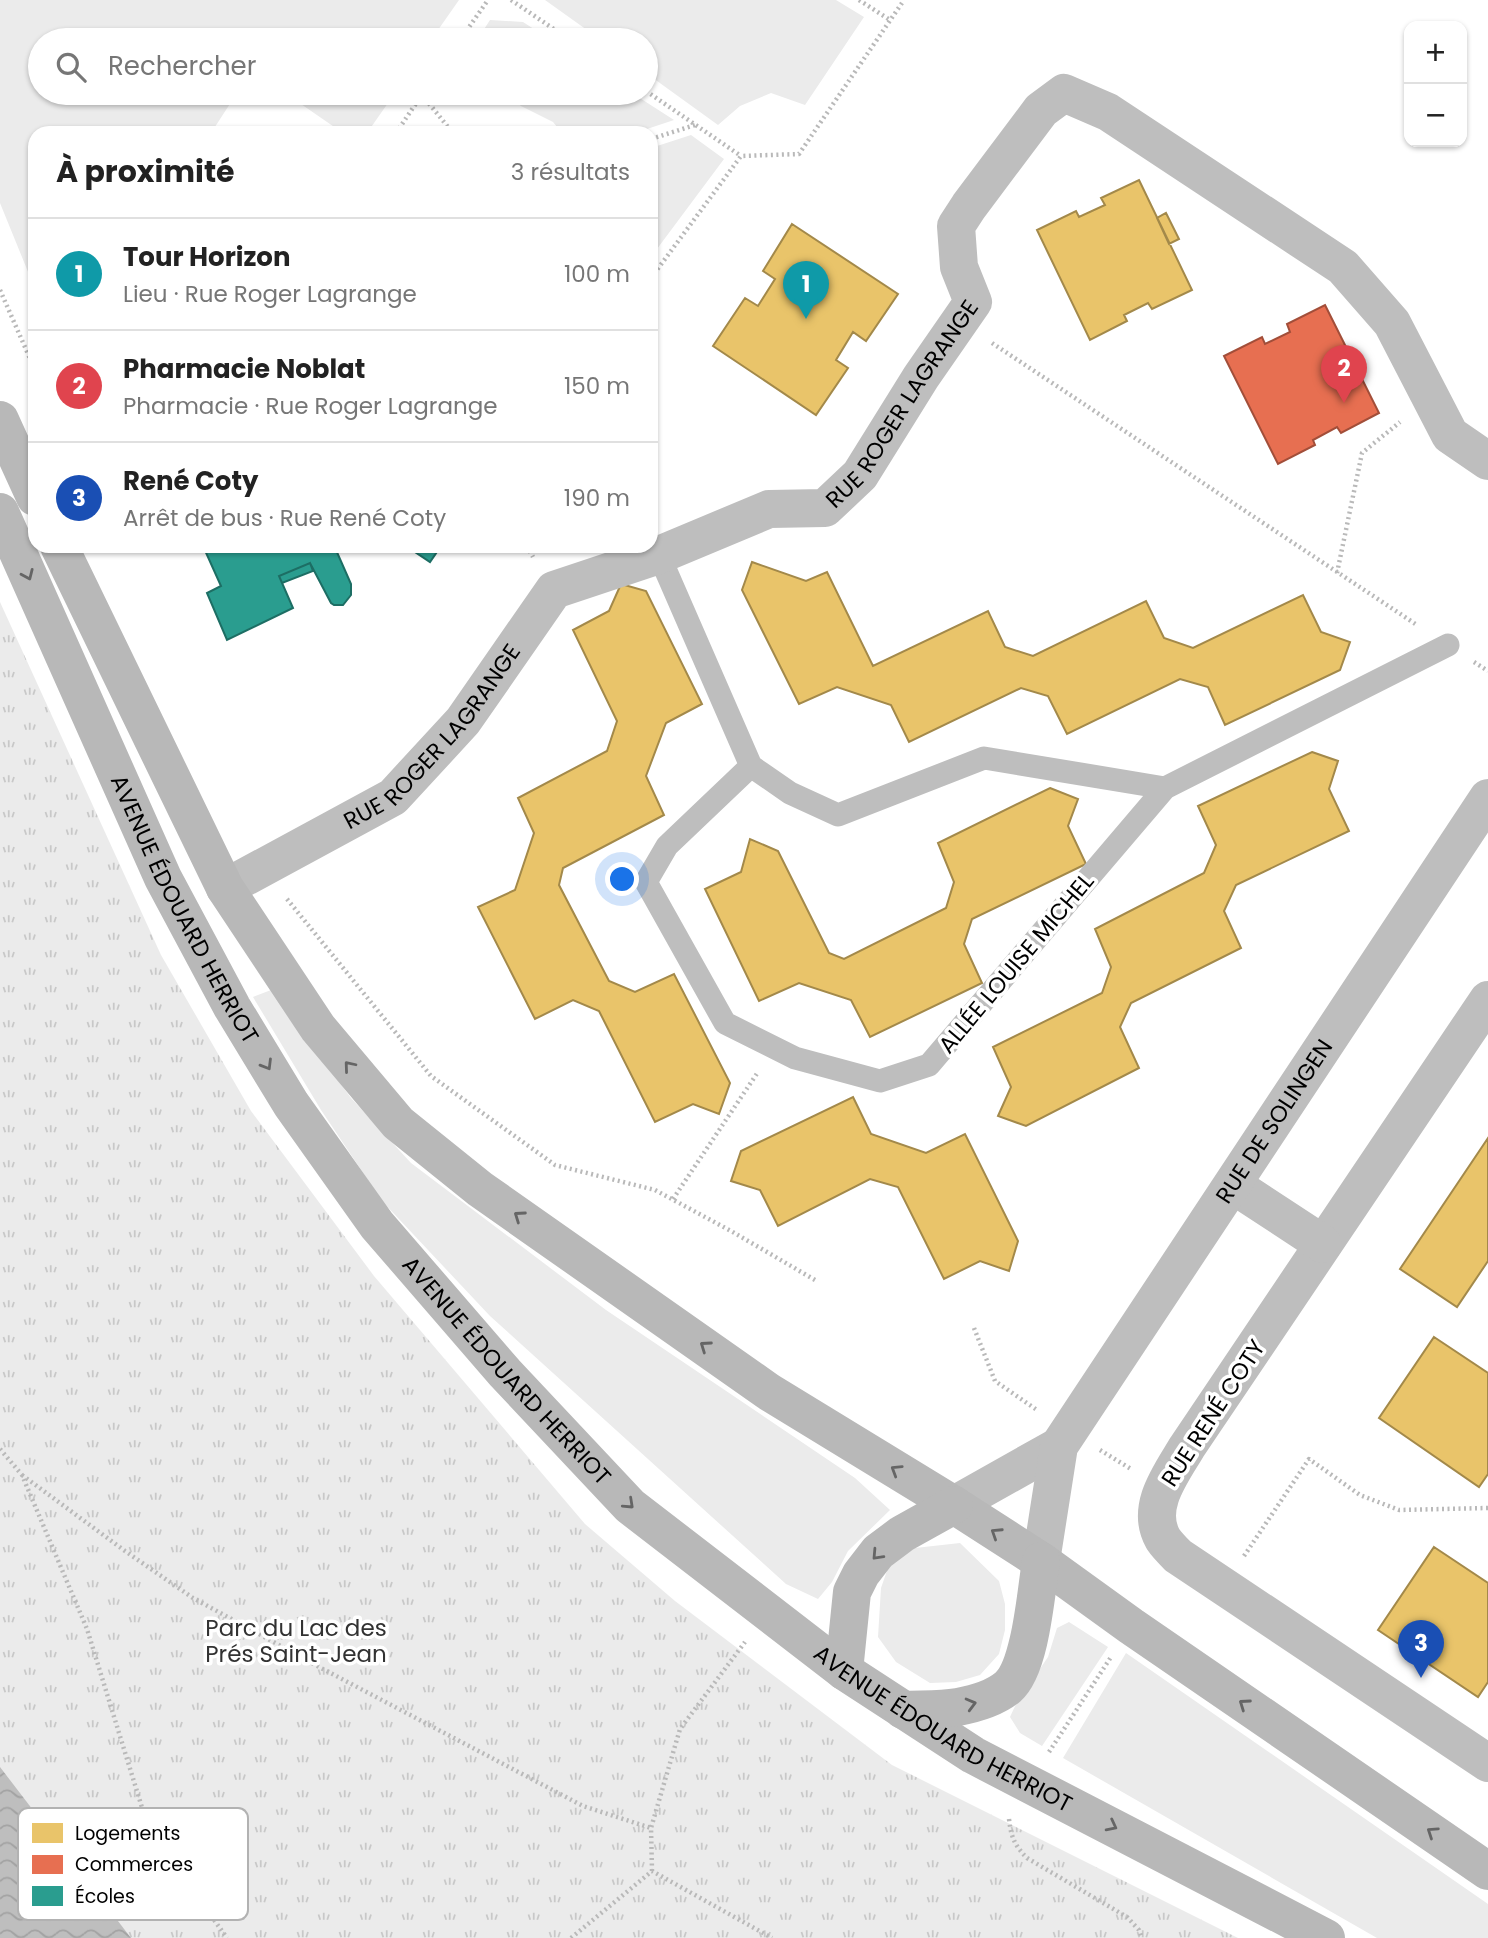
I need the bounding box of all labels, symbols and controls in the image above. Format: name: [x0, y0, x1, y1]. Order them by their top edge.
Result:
map controls: [1404, 21, 1467, 147]
button: +: [1404, 21, 1467, 84]
search box: [28, 28, 658, 105]
icon: search: [52, 48, 90, 86]
text: Rechercher: [108, 48, 256, 84]
button: −: [1404, 84, 1467, 147]
text: À proximité: [56, 150, 235, 193]
text: 3 résultats: [511, 156, 630, 188]
text: Tour Horizon: [123, 239, 290, 275]
text: 1: [75, 258, 83, 290]
text: 100 m: [564, 258, 630, 290]
pin: 1: [783, 261, 829, 319]
text: Lieu · Rue Roger Lagrange: [123, 278, 417, 310]
street label: RUE ROGER LAGRANGE: [818, 293, 986, 515]
pin: 2: [1321, 345, 1367, 403]
text: Pharmacie Noblat: [123, 351, 365, 387]
text: 2: [72, 370, 86, 402]
text: 150 m: [564, 370, 630, 402]
text: Pharmacie · Rue Roger Lagrange: [123, 390, 497, 422]
text: René Coty: [123, 463, 258, 499]
text: 3: [72, 482, 86, 514]
text: 190 m: [564, 482, 630, 514]
text: Arrêt de bus · Rue René Coty: [123, 502, 446, 534]
one-way arrow: [20, 567, 34, 580]
street label: RUE ROGER LAGRANGE: [338, 637, 528, 837]
street label: AVENUE ÉDOUARD HERRIOT: [103, 769, 267, 1050]
your location: [605, 862, 639, 896]
street label: ALLÉE LOUISE MICHEL: [931, 866, 1101, 1060]
street label: RUE DE SOLINGEN: [1208, 1033, 1340, 1210]
one-way arrow: [259, 1057, 272, 1070]
one-way arrow: [345, 1061, 358, 1073]
one-way arrow: [514, 1212, 527, 1224]
street label: AVENUE ÉDOUARD HERRIOT: [395, 1249, 618, 1492]
street label: RUE RENÉ COTY: [1154, 1333, 1272, 1493]
one-way arrow: [700, 1342, 713, 1354]
one-way arrow: [890, 1465, 903, 1478]
one-way arrow: [621, 1496, 634, 1509]
one-way arrow: [991, 1528, 1004, 1541]
one-way arrow: [873, 1547, 885, 1560]
park label: Parc du Lac des Prés Saint-Jean: [205, 1612, 387, 1670]
pin: 3: [1398, 1620, 1444, 1678]
street label: AVENUE ÉDOUARD HERRIOT: [807, 1637, 1078, 1820]
one-way arrow: [964, 1697, 976, 1712]
one-way arrow: [1239, 1700, 1252, 1712]
legend: [18, 1808, 248, 1920]
one-way arrow: [1105, 1818, 1117, 1832]
text: Logements: [75, 1820, 180, 1847]
one-way arrow: [1426, 1828, 1439, 1841]
text: Commerces: [75, 1851, 193, 1878]
text: Écoles: [75, 1883, 135, 1910]

